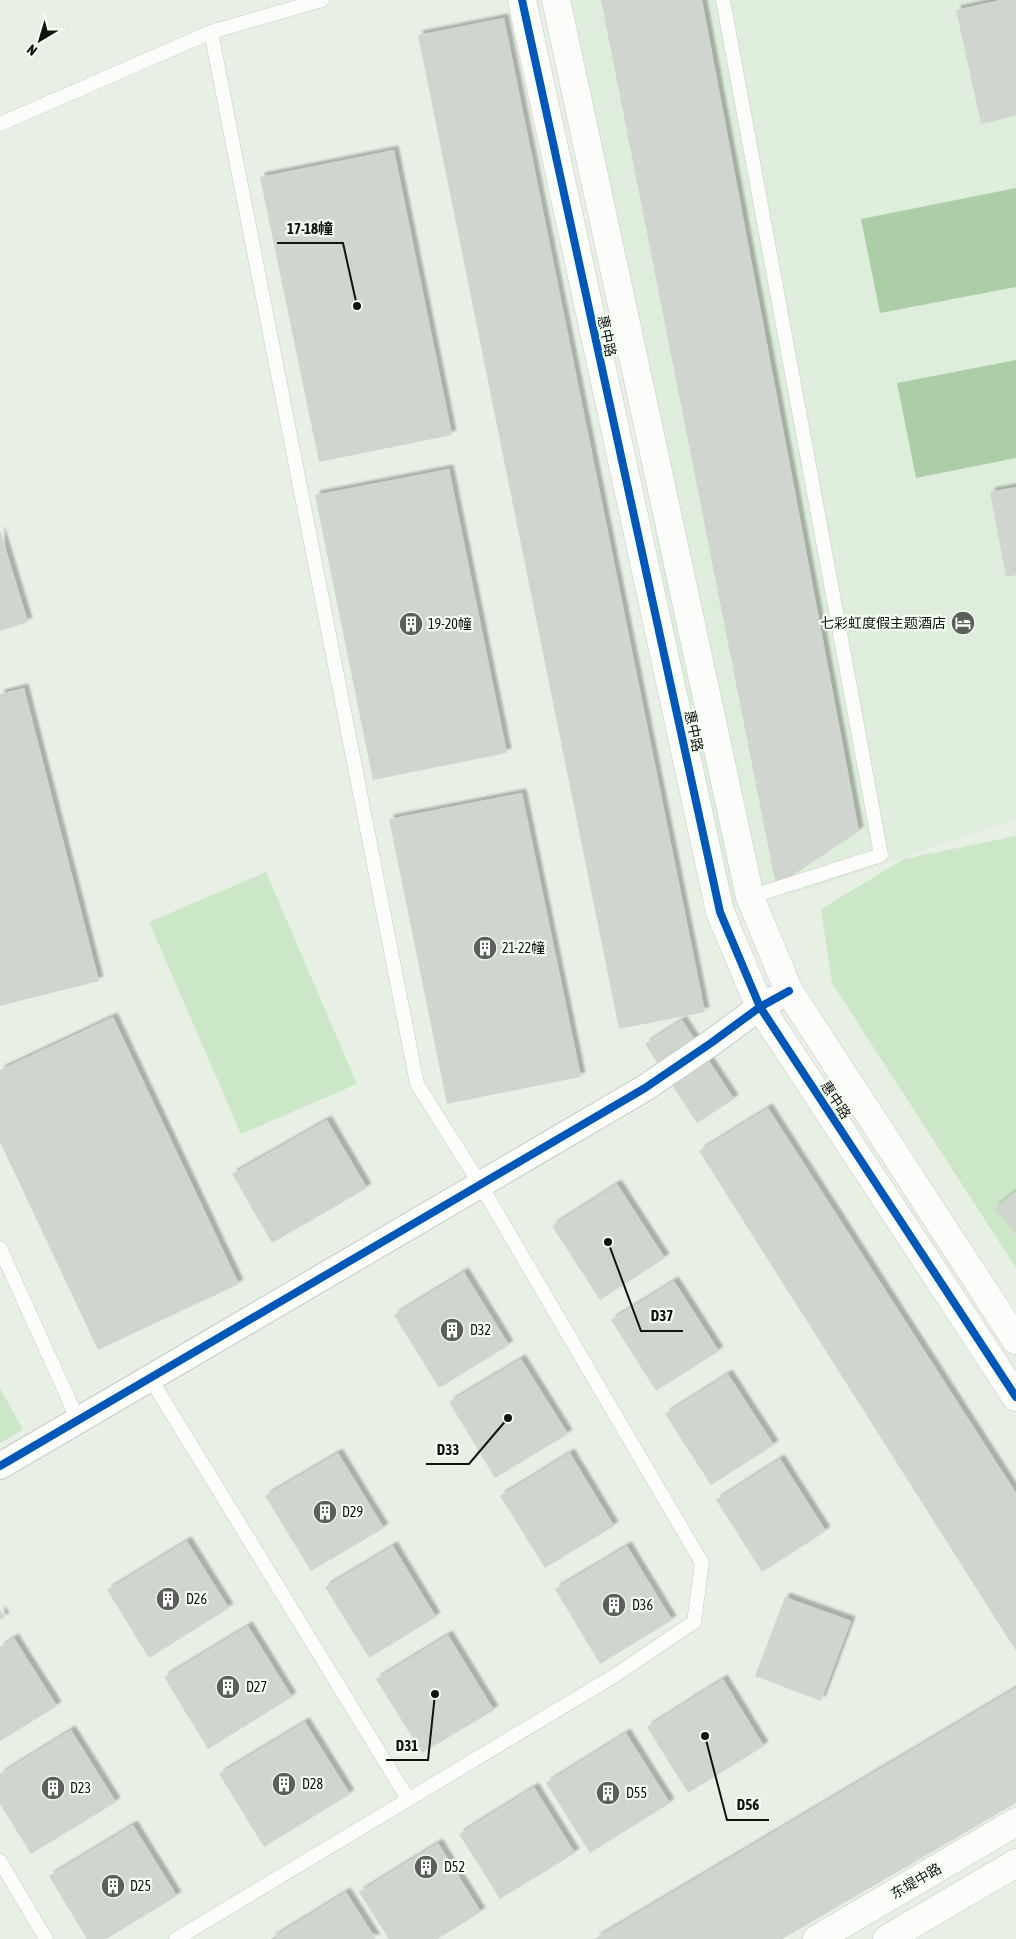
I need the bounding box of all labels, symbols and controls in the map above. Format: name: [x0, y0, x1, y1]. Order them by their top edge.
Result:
north arrow: [15, 15, 65, 65]
text: N: [24, 41, 40, 59]
callout: 17-18幢: [277, 213, 343, 243]
text: 17-18幢: [287, 220, 333, 237]
street label: 惠中路: [595, 314, 619, 358]
hotel icon: 七彩虹度假主题酒店: [950, 610, 976, 636]
building icon: 19-20幢: [398, 611, 424, 637]
place label: 七彩虹度假主题酒店: [820, 615, 946, 631]
place label: 19-20幢: [428, 616, 472, 632]
street label: 惠中路: [682, 709, 706, 753]
building icon: 21-22幢: [472, 935, 498, 961]
place label: 21-22幢: [502, 940, 545, 956]
street label: 惠中路: [818, 1078, 854, 1122]
callout: D37: [641, 1301, 683, 1331]
text: D37: [651, 1307, 673, 1324]
building icon: D32: [439, 1317, 465, 1343]
place label: D32: [470, 1322, 491, 1338]
callout: D33: [426, 1434, 469, 1464]
text: D33: [437, 1441, 459, 1458]
building icon: D29: [312, 1499, 338, 1525]
place label: D29: [342, 1504, 363, 1520]
building icon: D26: [155, 1586, 181, 1612]
place label: D26: [186, 1591, 207, 1607]
building icon: D36: [601, 1592, 627, 1618]
place label: D36: [632, 1597, 653, 1613]
building icon: D27: [215, 1674, 241, 1700]
place label: D27: [246, 1679, 267, 1695]
callout: D31: [386, 1730, 428, 1760]
text: D31: [396, 1737, 418, 1754]
building icon: D28: [271, 1771, 297, 1797]
building icon: D23: [40, 1775, 66, 1801]
place label: D28: [302, 1776, 323, 1792]
place label: D23: [70, 1780, 91, 1796]
building icon: D55: [595, 1780, 621, 1806]
place label: D55: [626, 1785, 647, 1801]
callout: D56: [727, 1790, 769, 1820]
text: D56: [737, 1796, 759, 1813]
building icon: D52: [413, 1854, 439, 1880]
place label: D52: [444, 1859, 465, 1875]
street label: 东堤中路: [888, 1860, 944, 1902]
building icon: D25: [100, 1873, 126, 1899]
place label: D25: [130, 1878, 151, 1894]

